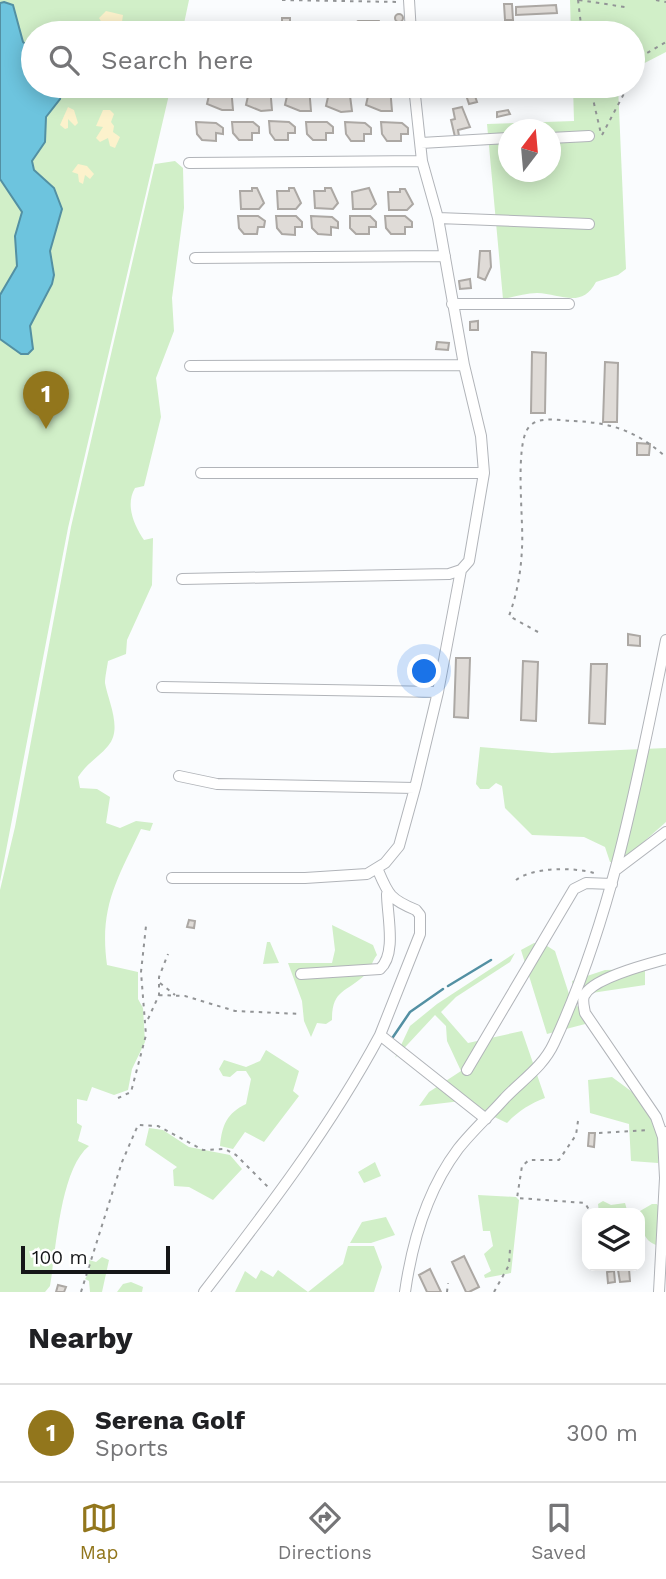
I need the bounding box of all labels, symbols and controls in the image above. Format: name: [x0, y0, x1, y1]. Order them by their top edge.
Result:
search box: [21, 21, 645, 98]
icon: search: [45, 41, 83, 79]
text: Search here: [101, 45, 253, 75]
north arrow: [498, 119, 561, 182]
pin: 1: [23, 371, 69, 429]
your location: [407, 654, 441, 688]
map controls: [582, 1208, 645, 1271]
button: layers: [582, 1208, 645, 1271]
scale bar: [21, 1243, 170, 1275]
text: 100 m: [32, 1246, 88, 1269]
text: Nearby: [28, 1320, 133, 1355]
text: Serena Golf: [95, 1405, 245, 1435]
text: 1: [46, 1420, 56, 1447]
text: 300 m: [566, 1420, 638, 1447]
text: Sports: [95, 1435, 168, 1462]
tab: Map: [80, 1499, 118, 1564]
tab: Directions: [278, 1499, 372, 1564]
tab: Saved: [531, 1499, 586, 1564]

